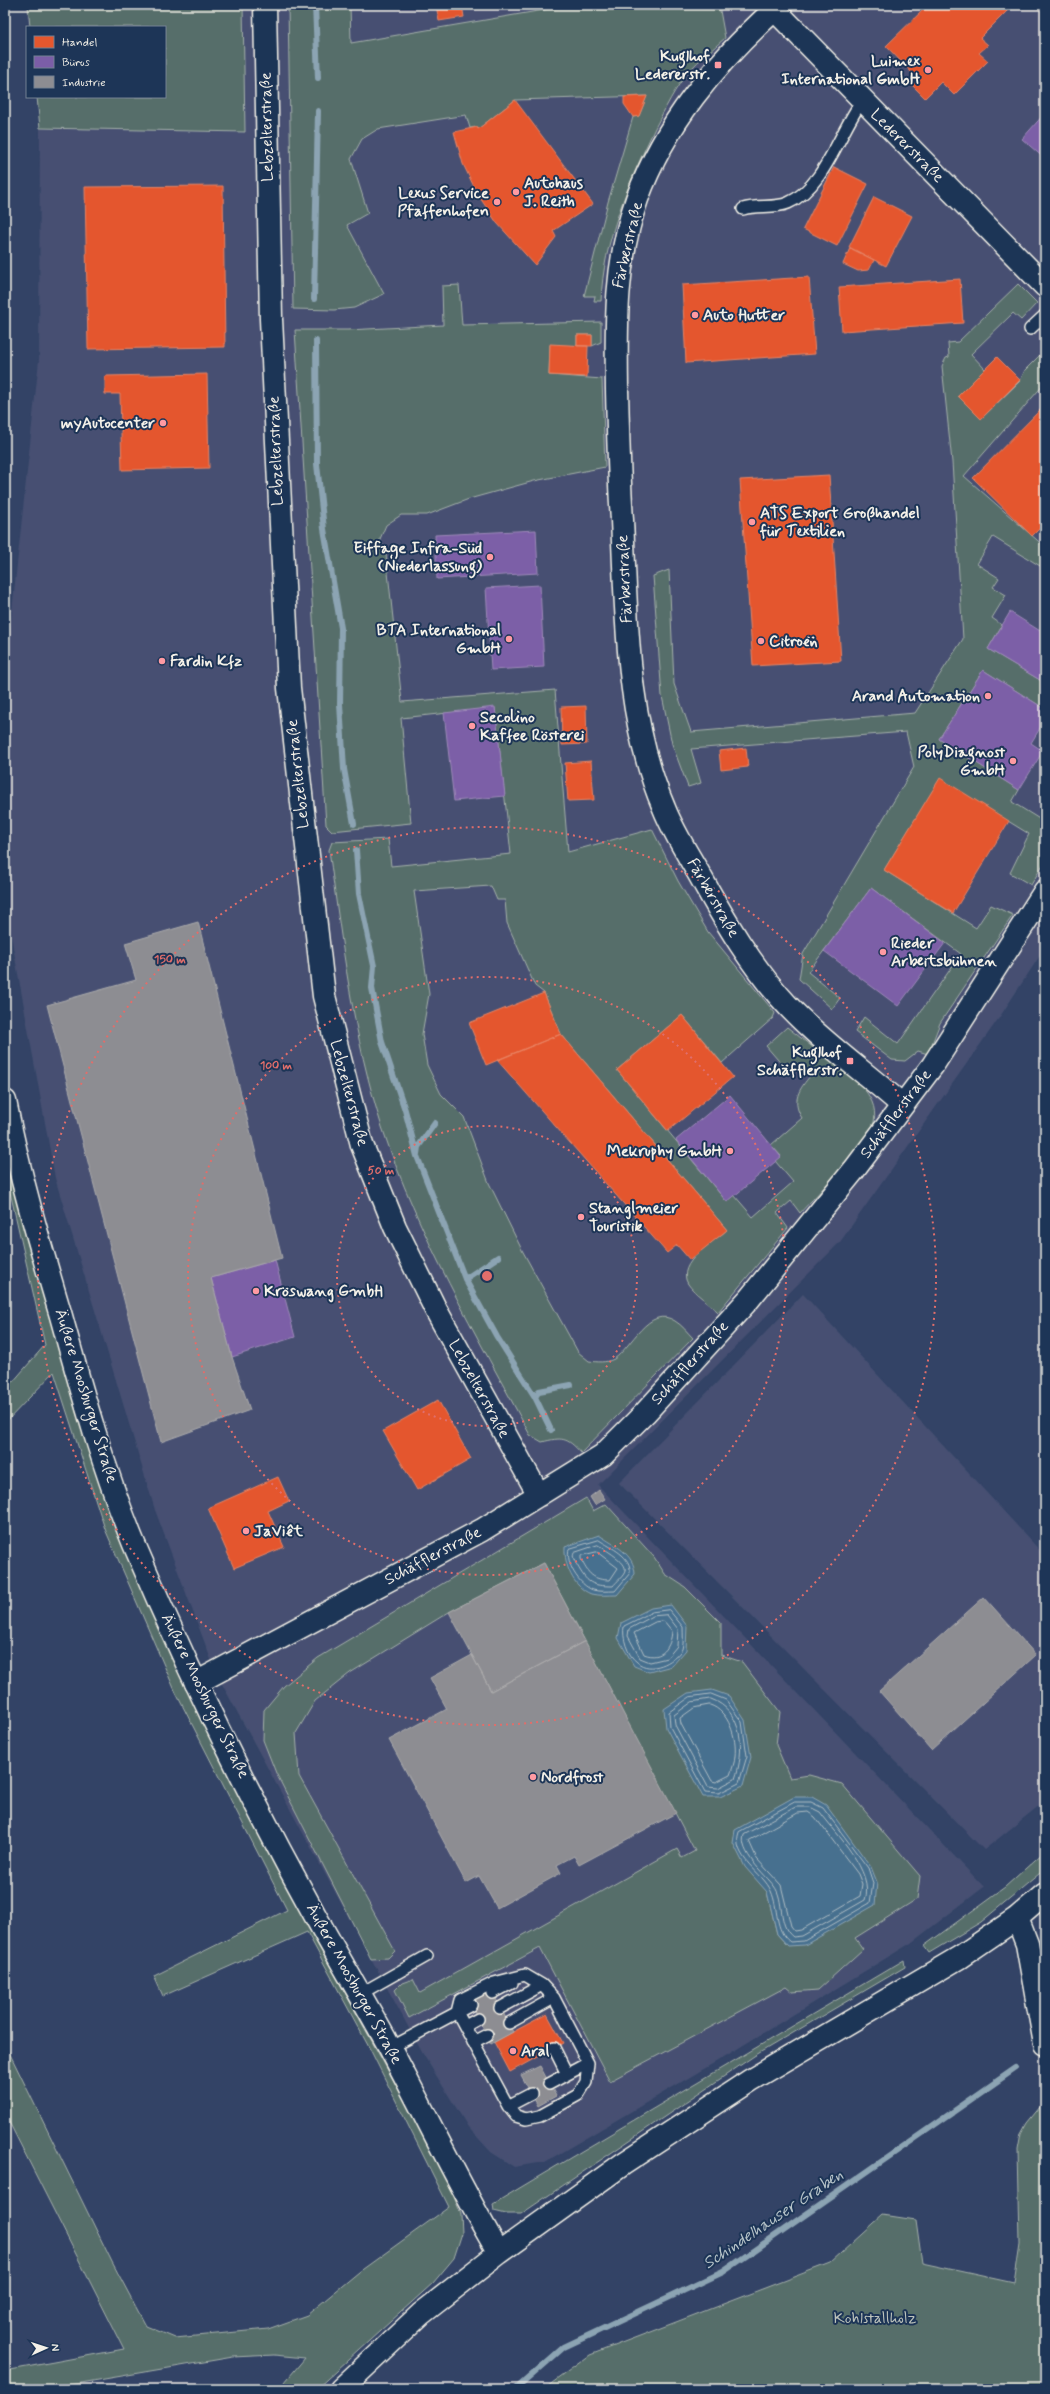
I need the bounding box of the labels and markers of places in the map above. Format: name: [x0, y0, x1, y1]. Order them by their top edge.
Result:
place label: Kuglhof Ledererstr.: [635, 46, 710, 85]
place label: Luimex International GmbH: [781, 51, 921, 90]
marker: Kuglhof Ledererstr.: [713, 60, 723, 70]
marker: Luimex International GmbH: [923, 65, 933, 75]
place label: Autohaus J. Reith: [524, 173, 584, 212]
place label: Lexus Service Pfaffenhofen: [397, 183, 489, 222]
marker: Autohaus J. Reith: [511, 187, 521, 197]
marker: Lexus Service Pfaffenhofen: [492, 197, 502, 207]
place label: Auto Hutter: [703, 305, 785, 326]
marker: Auto Hutter: [690, 310, 700, 320]
place label: myAutocenter: [61, 413, 155, 434]
marker: myAutocenter: [158, 418, 168, 428]
place label: ATS Export Großhandel für Textilien: [759, 503, 920, 542]
marker: ATS Export Großhandel für Textilien: [747, 517, 757, 527]
place label: Eiffage Infra-Süd (Niederlassung): [353, 538, 482, 579]
marker: Eiffage Infra-Süd (Niederlassung): [485, 552, 495, 562]
place label: BTA International GmbH: [377, 620, 502, 659]
place label: Citroën: [769, 631, 818, 652]
marker: BTA International GmbH: [504, 634, 514, 644]
marker: Citroën: [756, 636, 766, 646]
place label: Fardin Kfz: [170, 651, 242, 672]
marker: Fardin Kfz: [157, 656, 167, 666]
place label: Arand Automation: [852, 686, 980, 707]
marker: Arand Automation: [983, 691, 993, 701]
place label: Secolino Kaffee Rösterei: [480, 707, 584, 746]
marker: Secolino Kaffee Rösterei: [467, 721, 477, 731]
place label: PolyDiagnost GmbH: [917, 742, 1006, 781]
marker: PolyDiagnost GmbH: [1008, 756, 1018, 766]
place label: Rieder Arbeitsbühnen: [891, 933, 997, 972]
marker: Rieder Arbeitsbühnen: [878, 947, 888, 957]
place label: Kuglhof Schäfflerstr.: [757, 1042, 842, 1081]
marker: Kuglhof Schäfflerstr.: [845, 1056, 855, 1066]
place label: Mekruphy GmbH: [607, 1141, 723, 1162]
marker: Mekruphy GmbH: [725, 1146, 735, 1156]
place label: Stanglmeier Touristik: [589, 1198, 678, 1237]
marker: Stanglmeier Touristik: [576, 1212, 586, 1222]
centre of rings: [480, 1269, 494, 1283]
place label: Kröswang GmbH: [264, 1281, 383, 1303]
marker: Kröswang GmbH: [251, 1286, 261, 1296]
place label: JaViêt: [254, 1521, 303, 1542]
marker: JaViêt: [241, 1526, 251, 1536]
place label: Nordfrost: [541, 1767, 604, 1788]
marker: Nordfrost: [528, 1772, 538, 1782]
place label: Aral: [521, 2041, 550, 2062]
marker: Aral: [508, 2046, 518, 2056]

